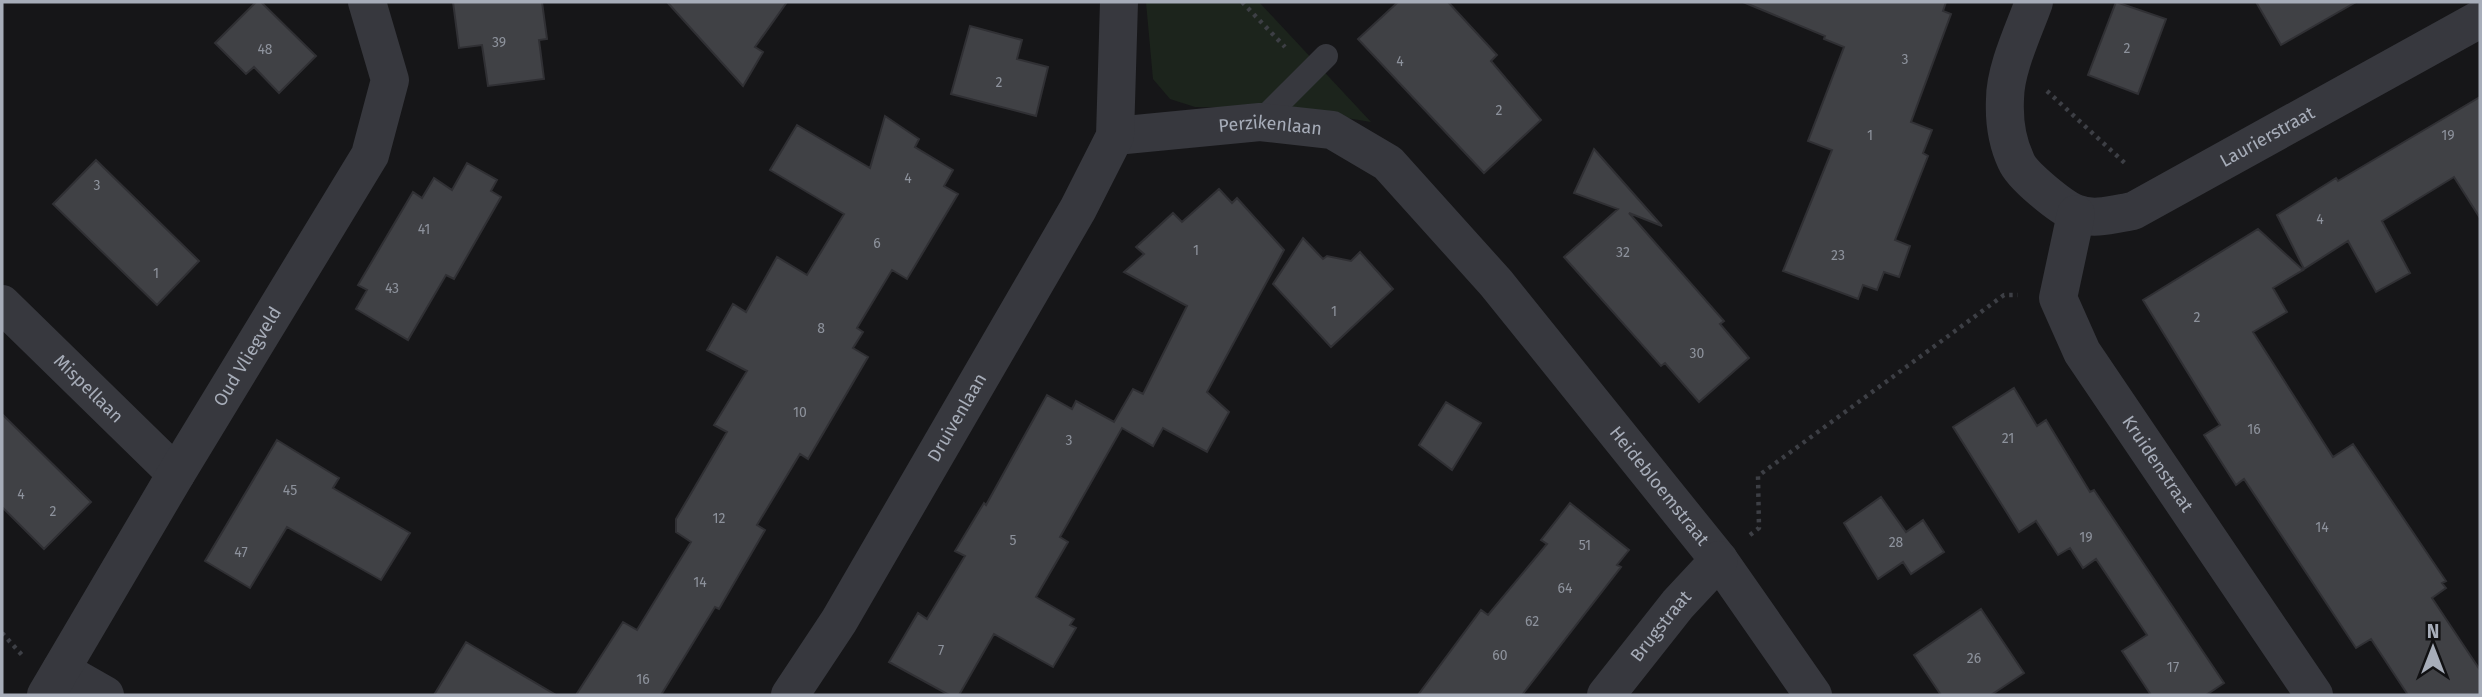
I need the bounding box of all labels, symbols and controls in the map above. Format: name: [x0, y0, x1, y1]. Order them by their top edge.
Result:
house number: 39: [492, 34, 506, 51]
house number: 2: [2124, 40, 2131, 57]
house number: 48: [257, 41, 273, 58]
house number: 3: [1902, 51, 1909, 68]
house number: 4: [1396, 53, 1404, 70]
house number: 2: [996, 74, 1003, 91]
house number: 2: [1496, 102, 1503, 119]
street label: Laurierstraat: [2216, 102, 2319, 172]
street label: Perzikenlaan: [1217, 111, 1323, 140]
house number: 1: [1867, 127, 1873, 144]
house number: 19: [2441, 127, 2455, 144]
house number: 4: [904, 170, 912, 187]
house number: 3: [94, 177, 101, 194]
house number: 4: [2316, 211, 2324, 228]
house number: 41: [418, 221, 430, 238]
house number: 6: [873, 235, 881, 252]
house number: 1: [1193, 242, 1199, 259]
house number: 32: [1616, 244, 1630, 261]
house number: 23: [1831, 247, 1845, 264]
house number: 1: [153, 265, 159, 282]
house number: 43: [385, 280, 399, 297]
street label: Oud Vliegveld: [209, 303, 286, 410]
house number: 1: [1331, 303, 1337, 320]
house number: 2: [2194, 309, 2201, 326]
house number: 8: [817, 320, 825, 337]
house number: 30: [1690, 345, 1705, 362]
street label: Mispellaan: [49, 350, 128, 427]
street label: Druivenlaan: [923, 369, 991, 466]
house number: 10: [793, 404, 807, 421]
street label: Kruidenstraat: [2117, 411, 2198, 517]
house number: 16: [2247, 421, 2261, 438]
street label: Heidebloemstraat: [1605, 422, 1714, 550]
house number: 21: [2002, 430, 2014, 447]
house number: 3: [1066, 432, 1073, 449]
house number: 45: [283, 482, 297, 499]
house number: 4: [17, 486, 25, 503]
house number: 2: [50, 503, 57, 520]
house number: 12: [713, 510, 726, 527]
house number: 14: [2315, 519, 2329, 536]
house number: 19: [2079, 529, 2093, 546]
house number: 5: [1009, 532, 1017, 549]
house number: 28: [1889, 534, 1904, 551]
house number: 51: [1579, 537, 1591, 554]
house number: 47: [234, 544, 248, 561]
house number: 14: [693, 574, 707, 591]
house number: 64: [1558, 580, 1573, 597]
street label: Brugstraat: [1626, 586, 1696, 666]
house number: 62: [1525, 613, 1539, 630]
north arrow: [2398, 613, 2468, 683]
text: N: [2427, 620, 2439, 643]
house number: 7: [938, 642, 944, 659]
house number: 60: [1492, 647, 1508, 664]
house number: 26: [1967, 650, 1981, 667]
house number: 17: [2167, 659, 2179, 676]
house number: 16: [636, 671, 650, 688]

